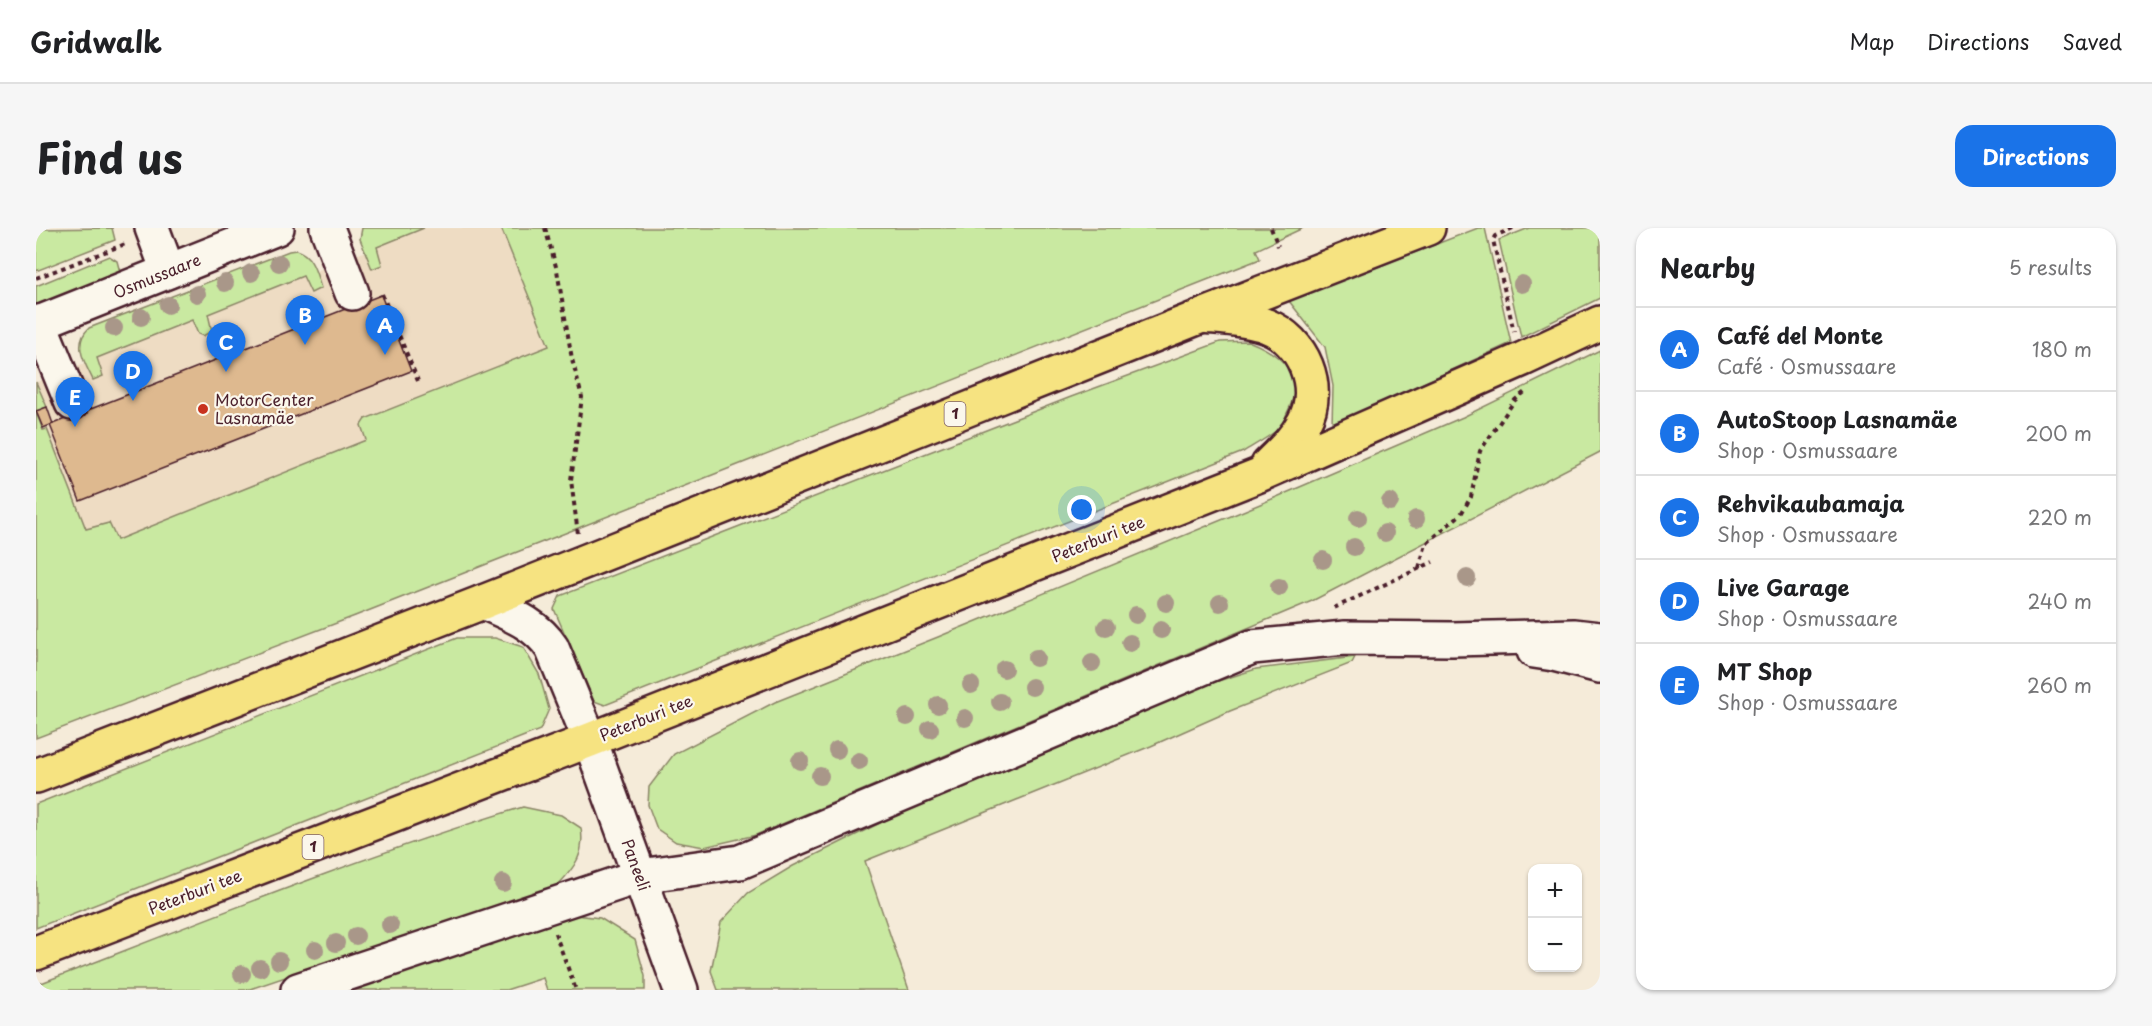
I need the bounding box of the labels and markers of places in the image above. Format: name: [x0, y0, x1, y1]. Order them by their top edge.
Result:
pin: B: [286, 296, 324, 345]
pin: A: [366, 306, 404, 355]
pin: C: [206, 322, 246, 372]
pin: D: [114, 352, 152, 401]
pin: E: [56, 378, 94, 427]
place label: MotorCenter Lasnamäe: [215, 387, 314, 429]
marker: MotorCenter Lasnamäe: [196, 402, 210, 416]

